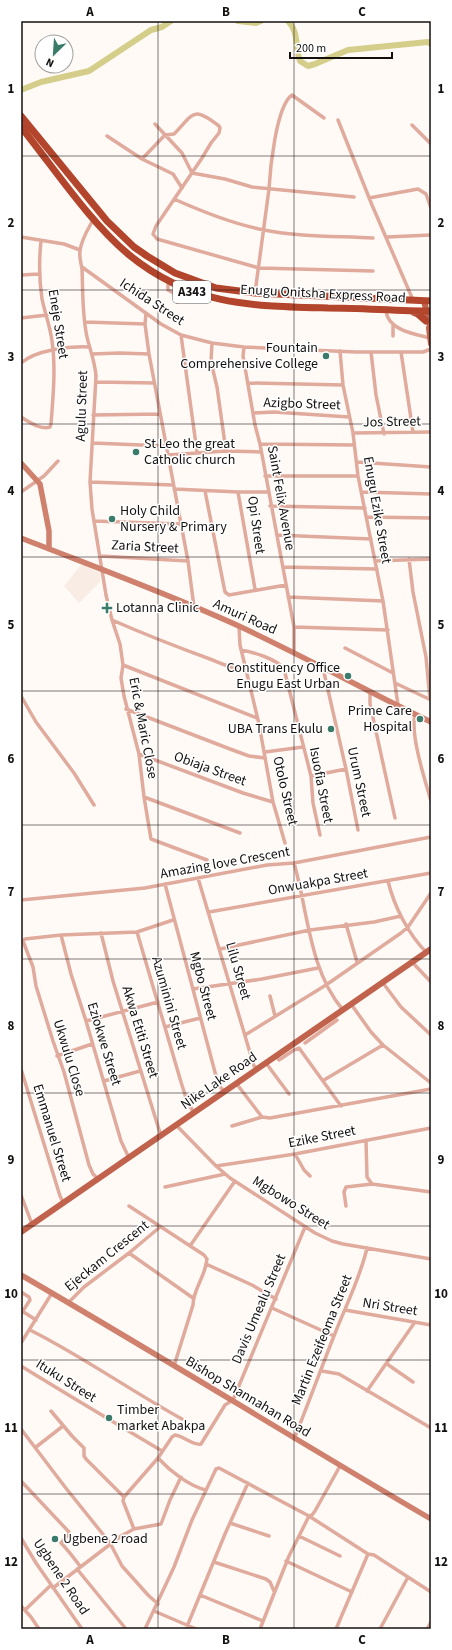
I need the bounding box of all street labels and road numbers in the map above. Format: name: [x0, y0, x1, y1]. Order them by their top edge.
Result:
street label: Ichida Street: [116, 274, 189, 331]
street label: Enugu Onitsha Express Road: [240, 280, 406, 308]
road number: A343: [173, 281, 211, 303]
street label: Eneje Street: [43, 288, 73, 361]
street label: Agulu Street: [71, 370, 93, 442]
street label: Azigbo Street: [263, 393, 341, 415]
street label: Jos Street: [363, 411, 421, 433]
street label: Saint Felix Avenue: [262, 444, 300, 552]
street label: Enugu Ezike Street: [358, 455, 396, 565]
street label: Opi Street: [242, 495, 270, 556]
street label: Zaria Street: [111, 535, 180, 559]
street label: Amuri Road: [210, 594, 280, 640]
street label: Eric & Maric Close: [123, 676, 163, 780]
street label: Isuofia Street: [304, 745, 338, 825]
street label: Urum Street: [342, 745, 376, 819]
street label: Obiaja Street: [171, 747, 249, 791]
street label: Otolo Street: [267, 754, 303, 828]
street label: Amazing love Crescent: [159, 842, 292, 884]
street label: Onwuakpa Street: [266, 863, 370, 901]
street label: Lilu Street: [220, 940, 256, 1003]
street label: Mgbo Street: [184, 949, 222, 1023]
street label: Azuminini Street: [146, 954, 192, 1052]
street label: Akwa Etiti Street: [116, 983, 164, 1081]
street label: Eziokwe Street: [82, 1000, 126, 1088]
street label: Ukwulu Close: [48, 1017, 90, 1099]
street label: Nike Lake Road: [177, 1047, 261, 1115]
street label: Emmanuel Street: [28, 1082, 76, 1185]
street label: Ezike Street: [287, 1121, 358, 1153]
street label: Mgbowo Street: [248, 1171, 334, 1235]
street label: Ejeckam Crescent: [61, 1216, 154, 1296]
street label: Davis Umealu Street: [227, 1251, 291, 1367]
street label: Martin Ezeifeoma Street: [287, 1271, 357, 1408]
street label: Nri Street: [361, 1293, 419, 1321]
street label: Bishop Shannahan Road: [182, 1352, 314, 1442]
street label: Ituku Street: [32, 1354, 100, 1408]
street label: Ugbene 2 Road: [28, 1535, 94, 1619]

